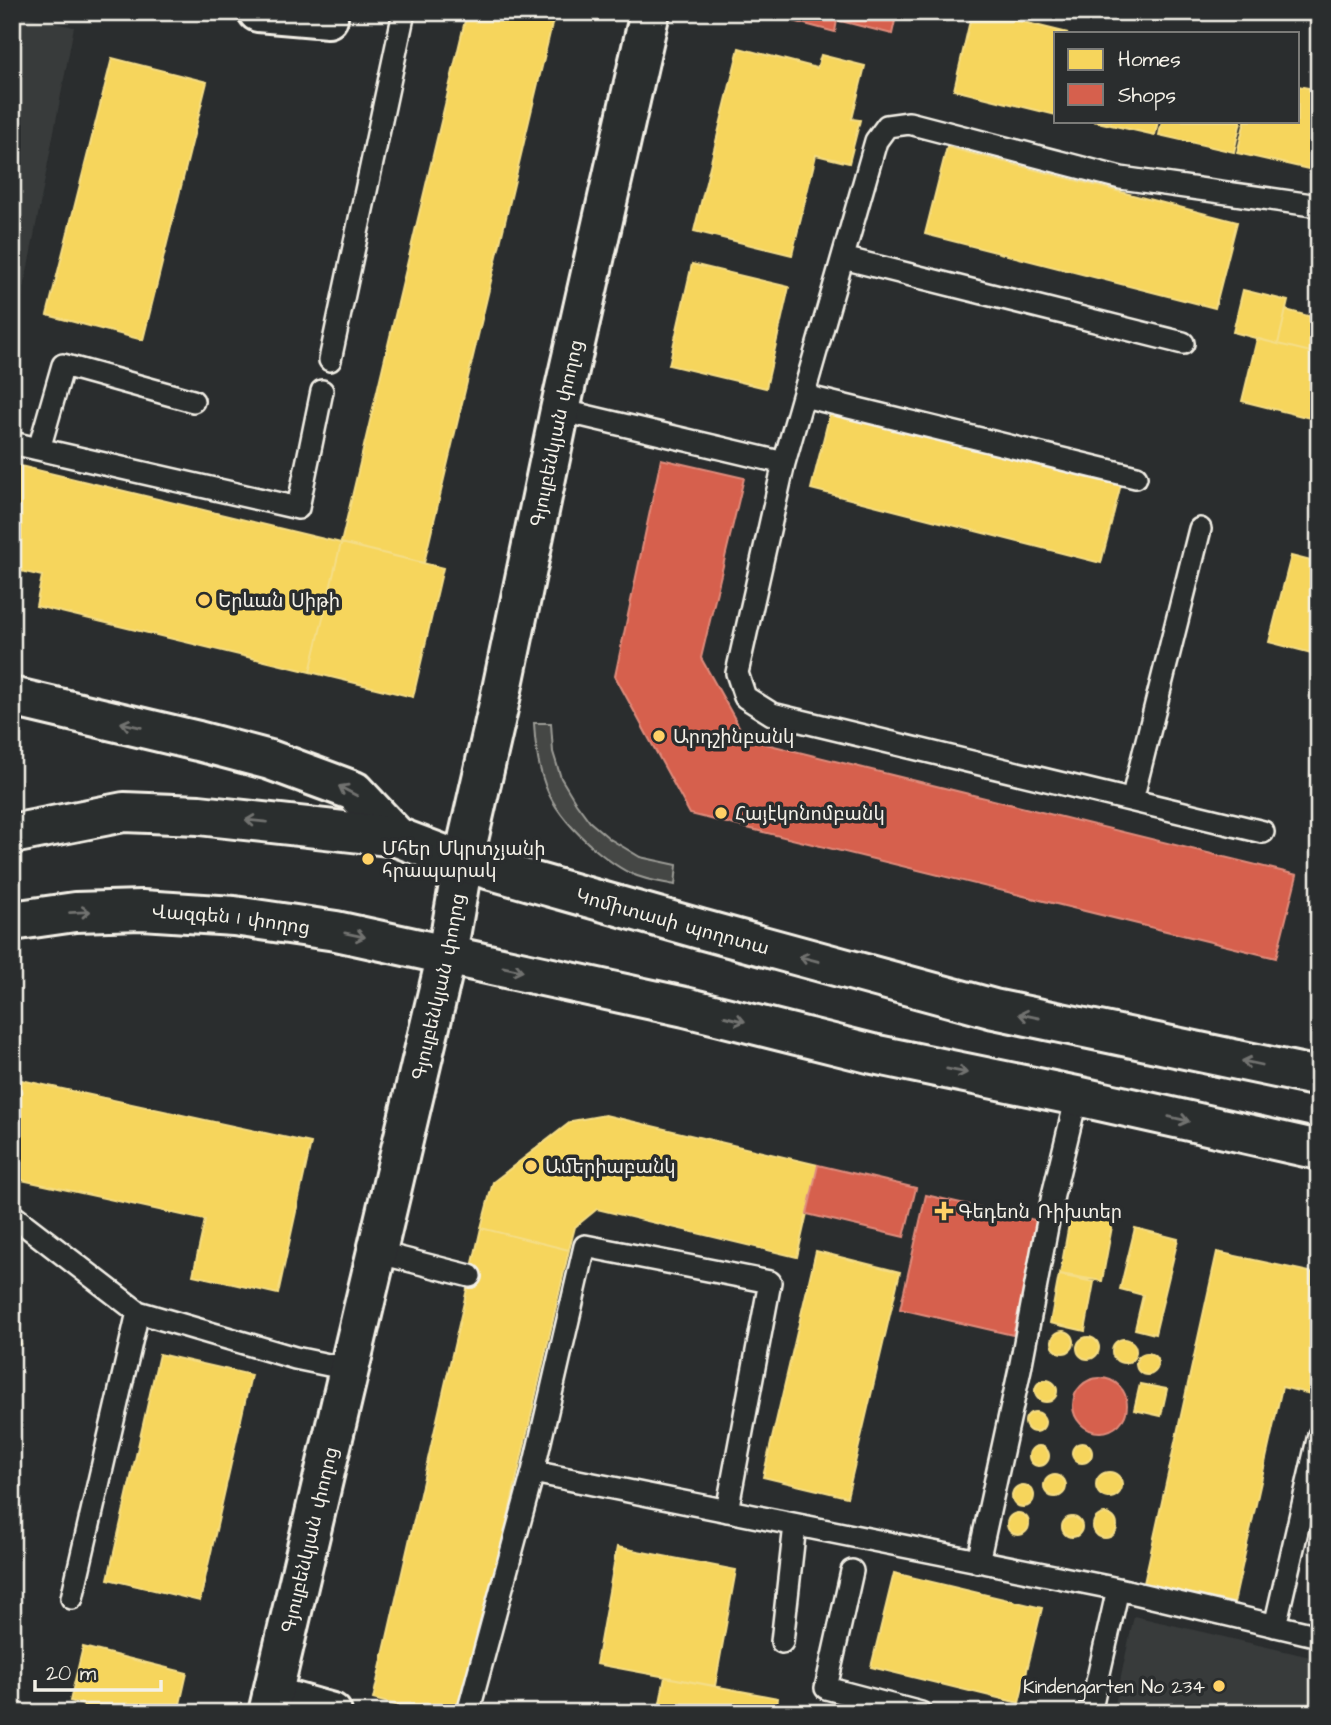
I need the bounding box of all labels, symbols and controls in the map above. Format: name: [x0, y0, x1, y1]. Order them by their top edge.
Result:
legend: [1054, 32, 1300, 122]
text: Homes: [1118, 45, 1181, 74]
text: Shops: [1118, 81, 1176, 111]
street label: Գյուլբենկյան փողոց: [524, 337, 590, 530]
place label: Երևան Սիթի: [218, 588, 340, 615]
marker: Երևան Սիթի: [196, 592, 212, 608]
one-way arrow: [120, 718, 143, 731]
place label: Արդշինբանկ: [673, 724, 794, 751]
marker: Արդշինբանկ: [651, 728, 667, 744]
one-way arrow: [338, 783, 359, 797]
place label: Հայէկոնոմբանկ: [735, 801, 885, 828]
marker: Հայէկոնոմբանկ: [713, 805, 729, 821]
one-way arrow: [246, 815, 268, 828]
place label: Մհեր Մկրտչյանի հրապարակ: [382, 836, 546, 885]
marker: Մհեր Մկրտչյանի հրապարակ: [360, 851, 376, 867]
street label: Կոմիտասի պողոտա: [573, 883, 772, 962]
street label: Գյուլբենկյան փողոց: [406, 891, 472, 1083]
street label: Վազգեն I փողոց: [151, 899, 312, 942]
one-way arrow: [68, 905, 91, 918]
one-way arrow: [343, 929, 366, 943]
one-way arrow: [798, 952, 821, 965]
one-way arrow: [501, 962, 524, 976]
one-way arrow: [1018, 1009, 1041, 1023]
one-way arrow: [723, 1013, 746, 1026]
one-way arrow: [1241, 1055, 1264, 1069]
one-way arrow: [945, 1065, 968, 1079]
one-way arrow: [1167, 1112, 1190, 1126]
place label: Ամերիաբանկ: [545, 1154, 676, 1181]
marker: Ամերիաբանկ: [523, 1158, 539, 1174]
place label: Գեդեոն Ռիխտեր: [958, 1199, 1122, 1226]
marker: Գեդեոն Ռիխտեր: [936, 1203, 952, 1219]
street label: Գյուլբենկյան փողոց: [275, 1444, 345, 1636]
scale bar: [35, 1648, 161, 1692]
text: 20 m: [46, 1659, 97, 1688]
place label: Kindengarten No 234: [1023, 1674, 1205, 1702]
marker: Kindengarten No 234: [1211, 1678, 1227, 1694]

